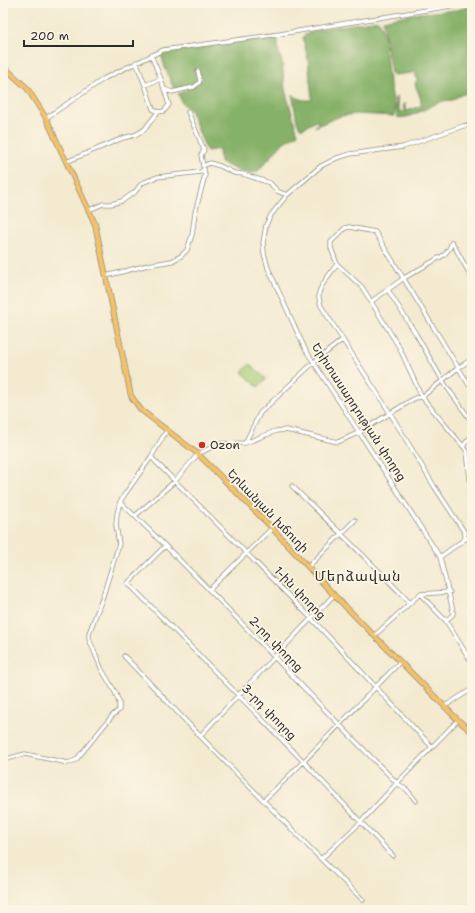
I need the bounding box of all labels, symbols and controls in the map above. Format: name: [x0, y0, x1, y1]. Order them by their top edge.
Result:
scale bar: [24, 22, 133, 48]
text: 200 m: [30, 28, 69, 44]
street label: Երիտասարդության փողոց: [308, 340, 410, 484]
place label: Ozon: [210, 437, 240, 453]
marker: Ozon: [197, 440, 207, 450]
street label: Երևանյան խճուղի: [224, 466, 312, 556]
street label: 1-ին փողոց: [271, 563, 329, 623]
district label: Մերձավան: [315, 567, 401, 585]
street label: 2-րդ փողոց: [245, 613, 307, 675]
street label: 3-րդ փողոց: [238, 680, 300, 744]

